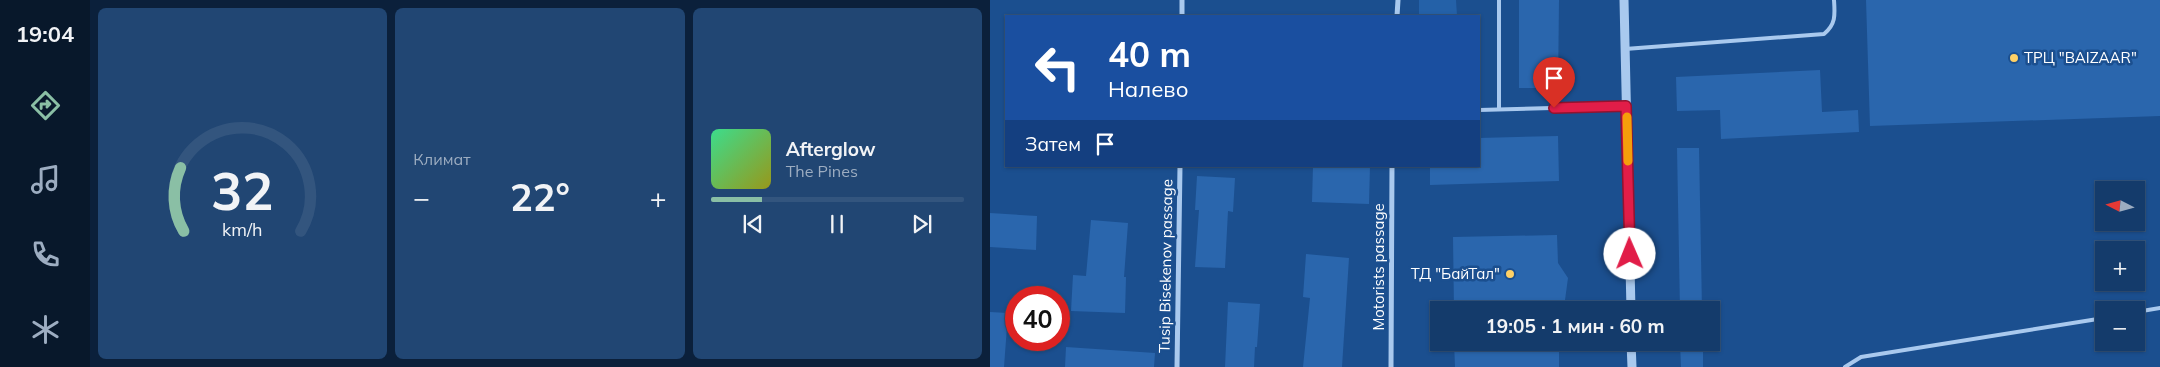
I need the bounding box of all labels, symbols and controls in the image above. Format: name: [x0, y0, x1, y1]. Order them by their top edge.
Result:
text: 19:04: [16, 20, 74, 48]
text: 40 m: [1108, 32, 1191, 76]
icon: left: [1025, 35, 1090, 100]
place label: ТРЦ "BAIZAAR": [2024, 48, 2137, 67]
marker: ТРЦ "BAIZAAR": [2008, 52, 2020, 64]
pin: [1533, 57, 1575, 108]
icon: arrive: [1540, 64, 1568, 92]
text: Налево: [1108, 75, 1188, 103]
icon: directions: [28, 88, 63, 123]
icon: arrive: [1091, 130, 1119, 158]
text: Затем: [1025, 132, 1081, 156]
text: Afterglow: [786, 137, 876, 161]
text: Климат: [413, 149, 471, 169]
text: 32: [211, 158, 274, 223]
text: The Pines: [786, 161, 858, 181]
icon: music: [28, 162, 63, 197]
text: 22°: [510, 173, 570, 221]
street label: Tusip Bisekenov passage: [1154, 179, 1177, 353]
text: −: [413, 180, 430, 215]
text: +: [650, 180, 667, 215]
north arrow: [2095, 181, 2145, 231]
map controls: [2095, 181, 2145, 351]
street label: Motorists passage: [1369, 203, 1388, 331]
icon: previous: [739, 210, 767, 238]
icon: pause: [823, 210, 851, 238]
icon: next: [908, 210, 936, 238]
text: km/h: [222, 218, 263, 240]
position arrow: [1603, 227, 1655, 279]
icon: phone: [28, 237, 63, 272]
button: +: [2095, 241, 2145, 291]
place label: ТД "БайТал": [1411, 264, 1500, 283]
marker: ТД "БайТал": [1504, 268, 1516, 280]
speed limit sign: 40: [1005, 286, 1070, 351]
button: −: [2095, 301, 2145, 351]
icon: climate: [28, 312, 63, 347]
text: 19:05 · 1 мин · 60 m: [1485, 314, 1665, 338]

